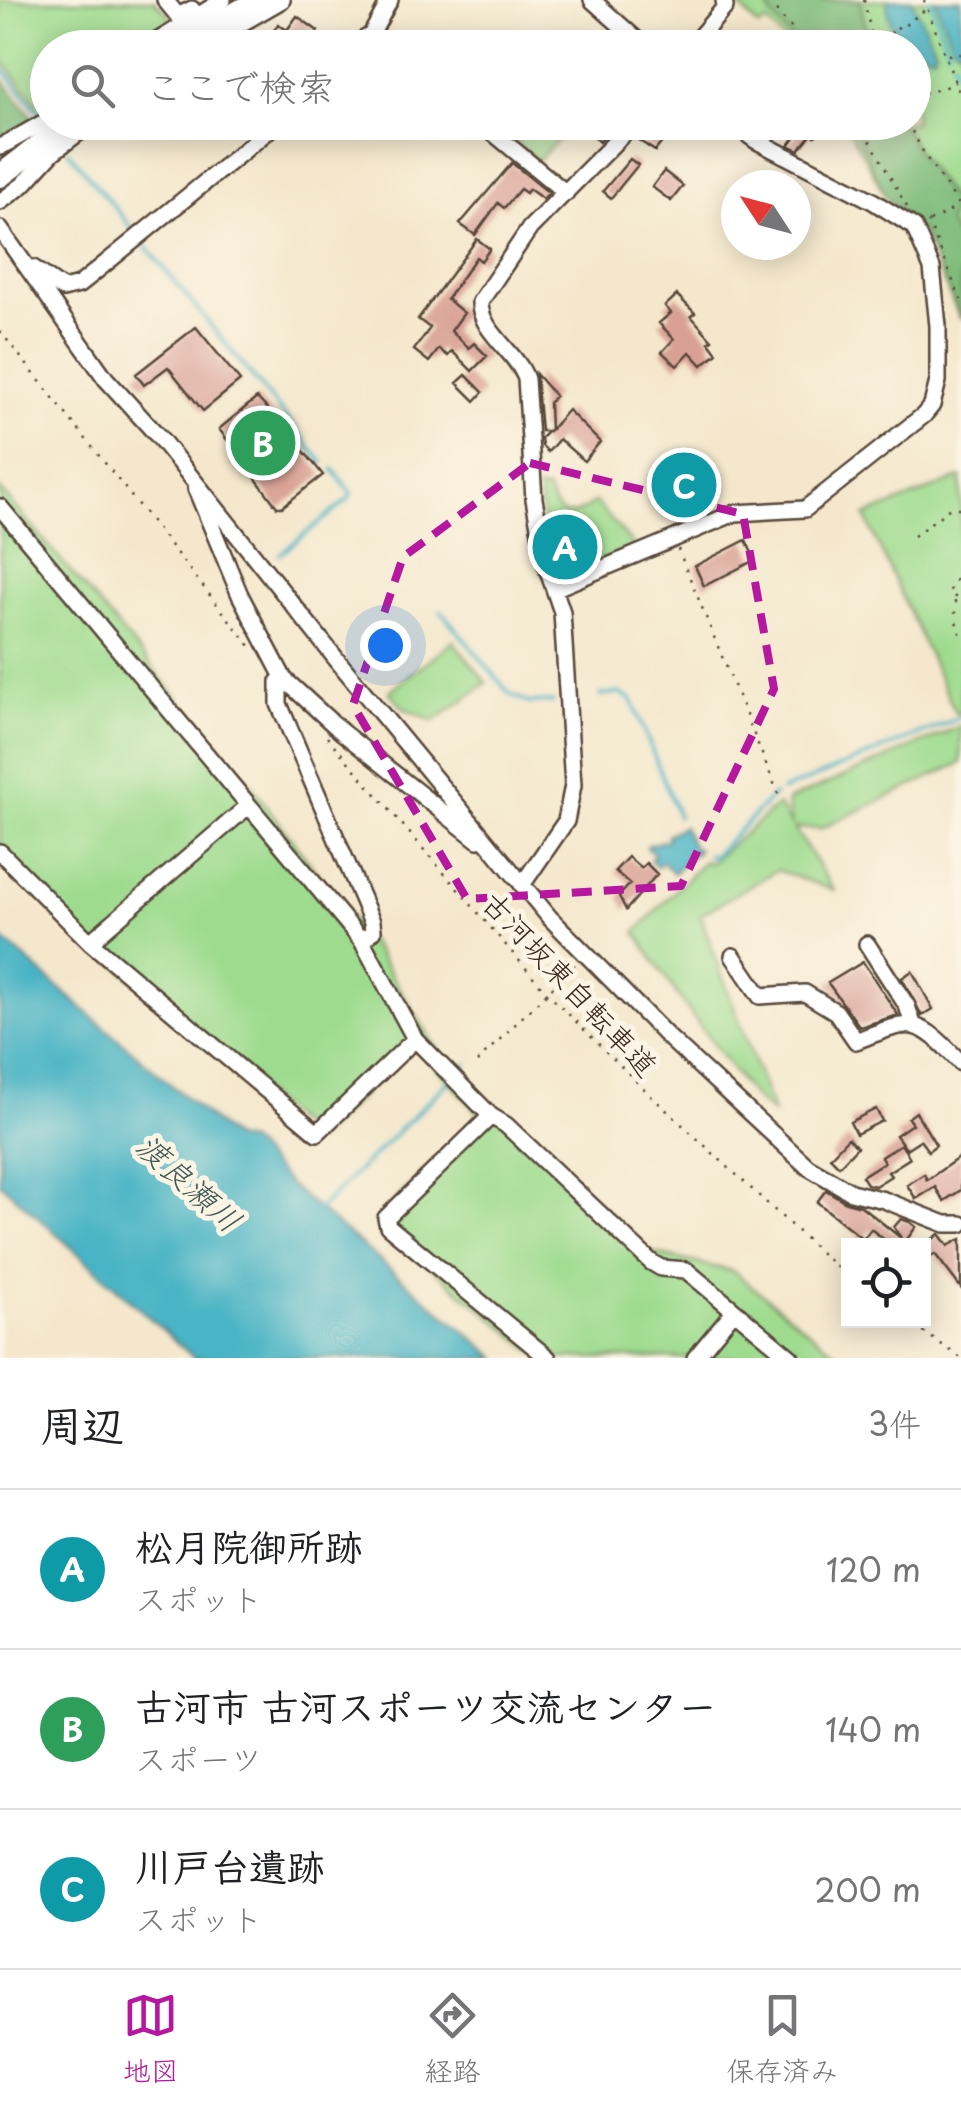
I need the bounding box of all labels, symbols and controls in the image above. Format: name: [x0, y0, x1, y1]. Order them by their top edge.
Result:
search box: [30, 30, 931, 140]
text: ここで検索: [145, 57, 335, 114]
icon: search: [65, 58, 120, 113]
north arrow: [721, 170, 811, 260]
pin: B: [230, 406, 296, 480]
pin: C: [652, 448, 716, 522]
pin: A: [532, 510, 598, 584]
your location: [360, 620, 411, 671]
street label: 古河坂東自転車道: [473, 880, 669, 1086]
water label: 渡良瀬川: [126, 1121, 254, 1243]
map controls: [841, 1238, 931, 1328]
button: locate: [841, 1238, 931, 1328]
text: 周辺: [40, 1392, 124, 1455]
text: 3件: [868, 1399, 921, 1447]
text: 松月院御所跡: [135, 1517, 363, 1574]
text: A: [60, 1545, 85, 1593]
text: 120 m: [826, 1545, 921, 1593]
text: スポット: [135, 1574, 263, 1622]
text: 古河市 古河スポーツ交流センター: [135, 1677, 716, 1734]
text: B: [62, 1705, 83, 1753]
text: 140 m: [825, 1705, 921, 1753]
text: スポーツ: [135, 1734, 262, 1782]
text: 川戸台遺跡: [135, 1837, 325, 1894]
text: C: [60, 1865, 85, 1913]
text: 200 m: [814, 1865, 921, 1913]
text: スポット: [135, 1894, 263, 1942]
tab: 地図: [123, 1988, 179, 2091]
tab: 経路: [424, 1988, 480, 2091]
tab: 保存済み: [726, 1988, 838, 2091]

